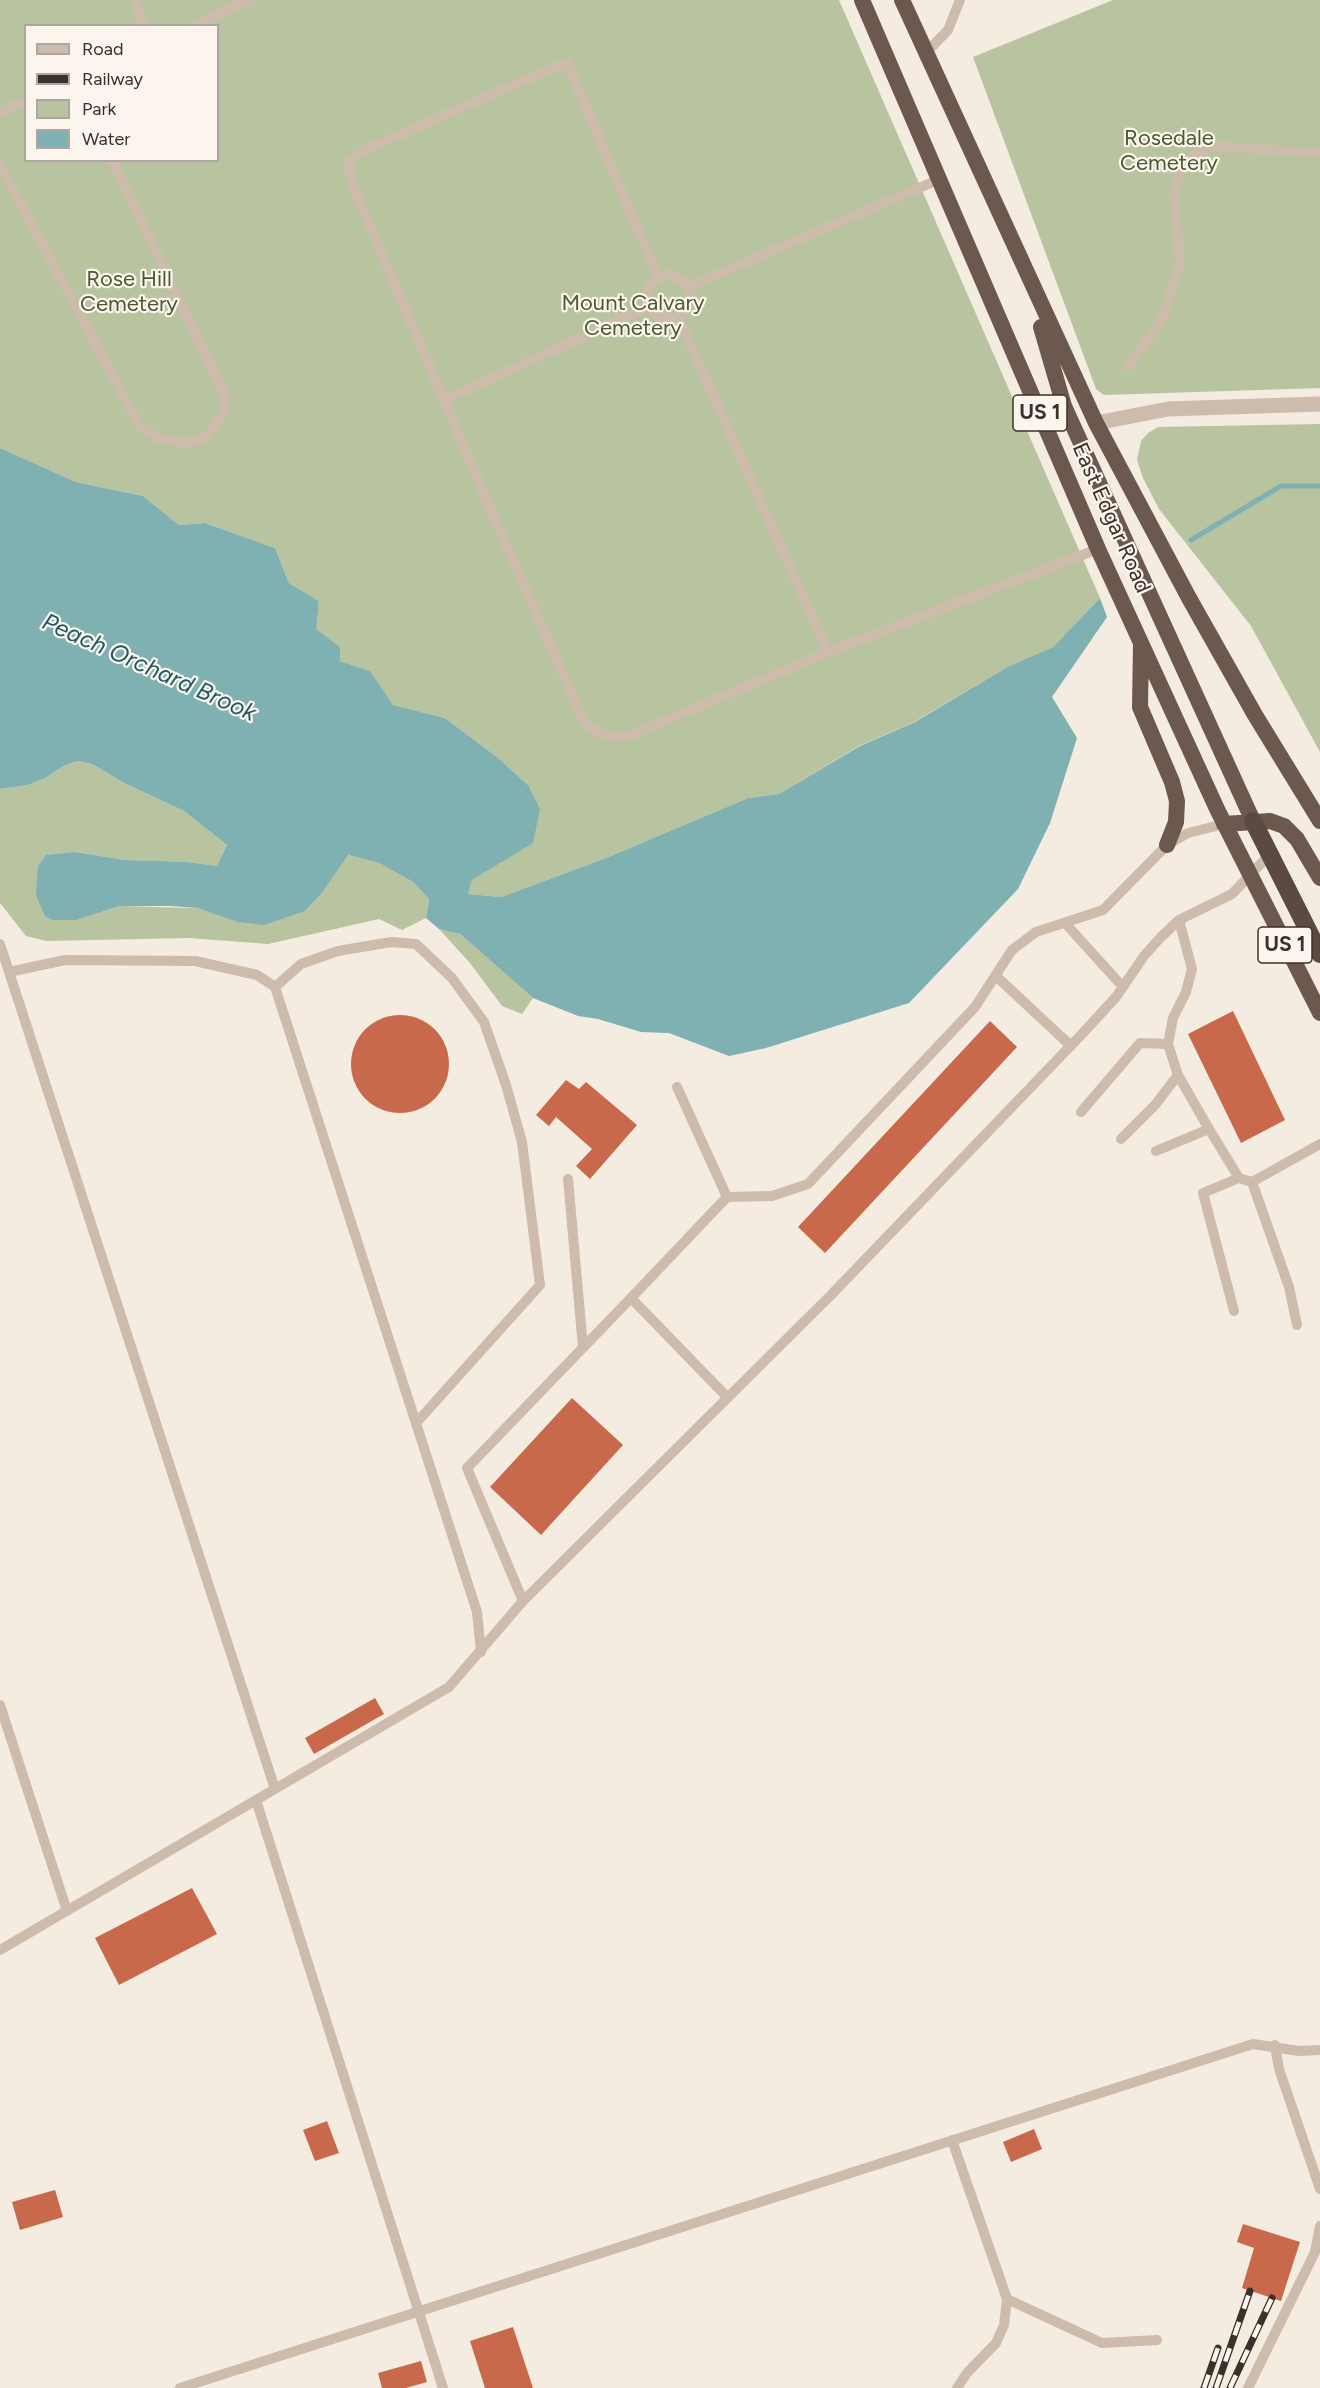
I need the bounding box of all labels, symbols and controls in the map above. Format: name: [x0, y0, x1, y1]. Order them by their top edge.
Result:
legend: [24, 24, 219, 162]
text: Road: [82, 38, 123, 60]
text: Railway: [82, 68, 143, 90]
text: Park: [82, 98, 116, 120]
park label: Rosedale Cemetery: [1120, 126, 1218, 178]
text: Water: [82, 128, 130, 150]
park label: Rose Hill Cemetery: [80, 267, 178, 318]
park label: Mount Calvary Cemetery: [561, 291, 705, 342]
road number: US 1: [1013, 395, 1067, 431]
street label: East Edgar Road: [1066, 439, 1156, 597]
water label: Peach Orchard Brook: [38, 608, 260, 728]
road number: US 1: [1258, 927, 1312, 963]

